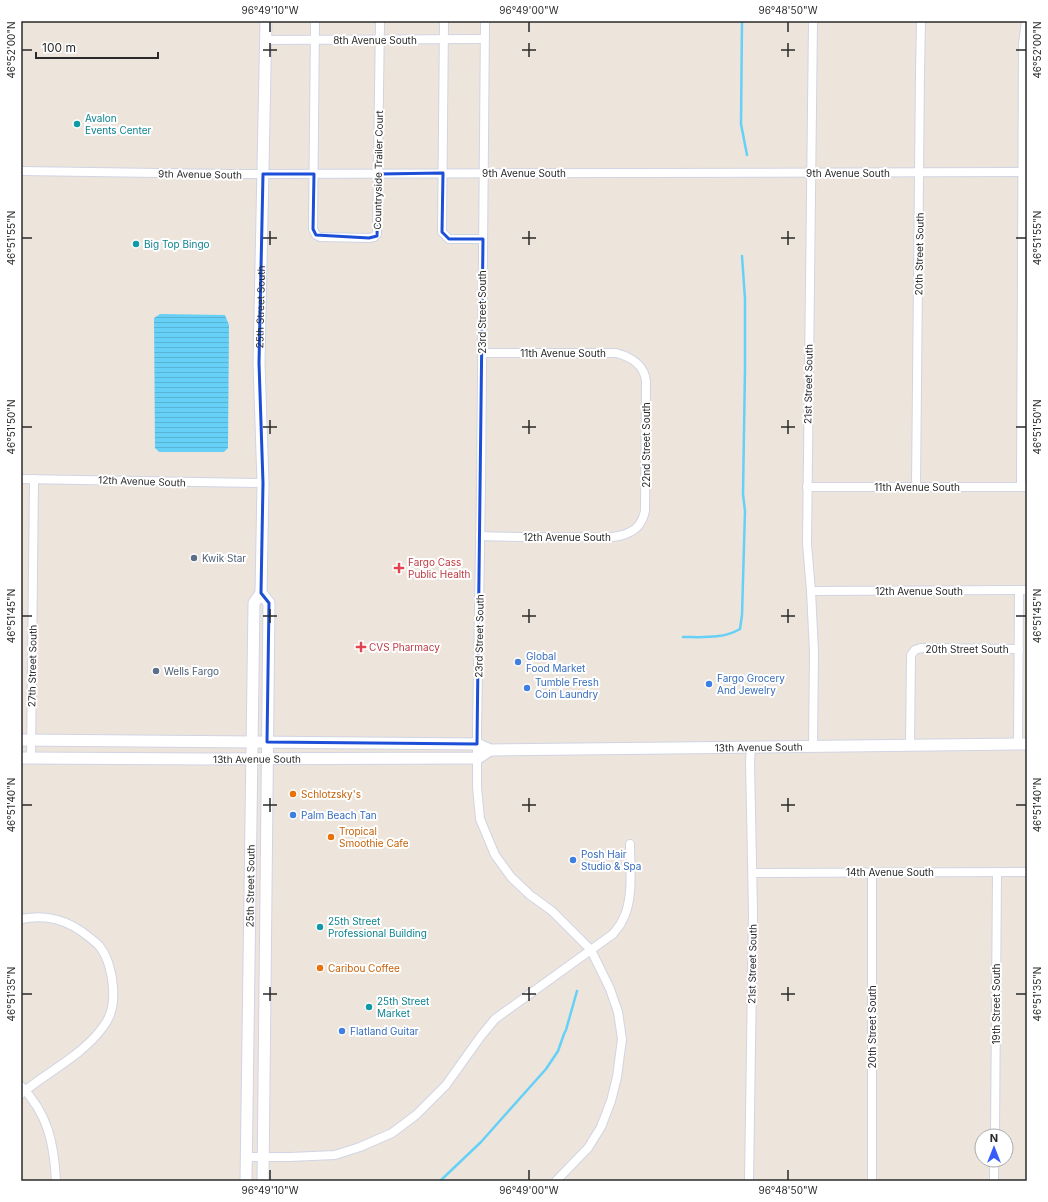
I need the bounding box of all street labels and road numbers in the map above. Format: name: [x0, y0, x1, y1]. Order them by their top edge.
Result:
street label: 8th Avenue South: [333, 34, 417, 46]
street label: Countryside Trailer Court: [371, 110, 385, 230]
street label: 9th Avenue South: [158, 167, 242, 181]
street label: 9th Avenue South: [482, 167, 566, 179]
street label: 9th Avenue South: [806, 167, 890, 179]
street label: 20th Street South: [912, 212, 926, 296]
street label: 25th Street South: [253, 265, 267, 348]
street label: 23rd Street South: [476, 270, 488, 354]
street label: 21st Street South: [801, 344, 815, 424]
street label: 11th Avenue South: [520, 347, 606, 359]
street label: 22nd Street South: [640, 402, 652, 488]
street label: 12th Avenue South: [98, 473, 186, 489]
street label: 11th Avenue South: [874, 481, 960, 493]
street label: 12th Avenue South: [523, 531, 611, 543]
street label: 12th Avenue South: [875, 585, 963, 597]
street label: 23rd Street South: [472, 594, 486, 678]
street label: 27th Street South: [25, 625, 39, 707]
street label: 20th Street South: [925, 643, 1009, 655]
street label: 13th Avenue South: [715, 741, 803, 753]
street label: 13th Avenue South: [213, 753, 301, 765]
street label: 25th Street South: [244, 844, 257, 928]
street label: 14th Avenue South: [846, 866, 934, 878]
street label: 21st Street South: [745, 924, 759, 1004]
street label: 19th Street South: [990, 963, 1002, 1044]
street label: 20th Street South: [866, 985, 878, 1069]

